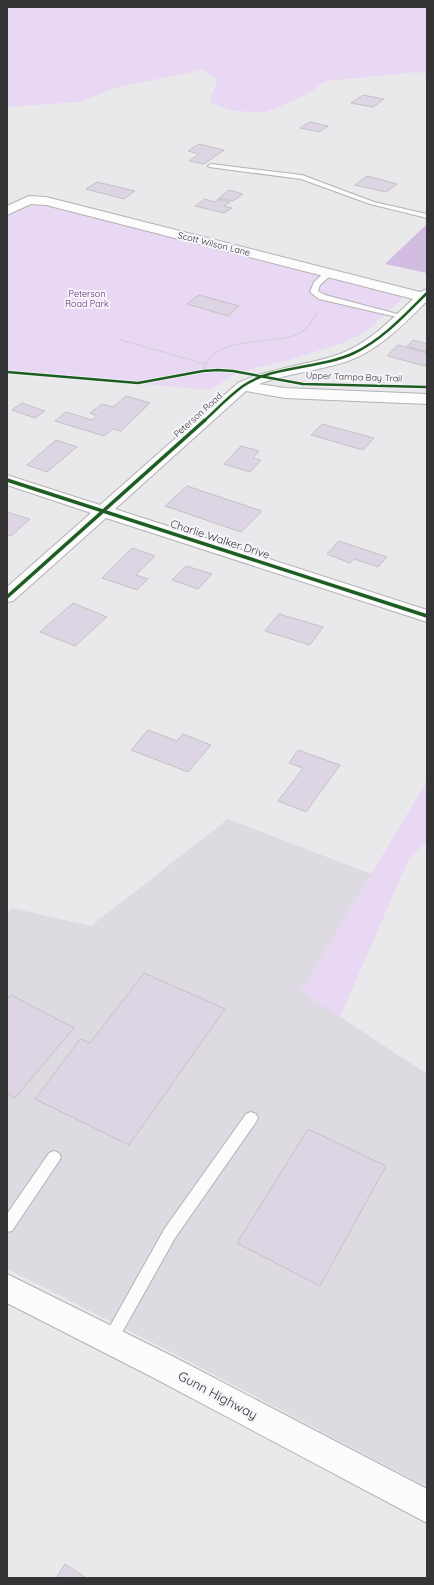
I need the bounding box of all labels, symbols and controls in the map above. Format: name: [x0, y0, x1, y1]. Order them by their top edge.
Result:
street label: Scott Wilson Lane: [177, 229, 251, 258]
park label: Peterson Road Park: [65, 288, 109, 309]
street label: Upper Tampa Bay Trail: [306, 369, 402, 384]
street label: Peterson Road: [171, 390, 224, 439]
street label: Charlie Walker Drive: [169, 516, 271, 562]
street label: Gunn Highway: [176, 1367, 260, 1423]

